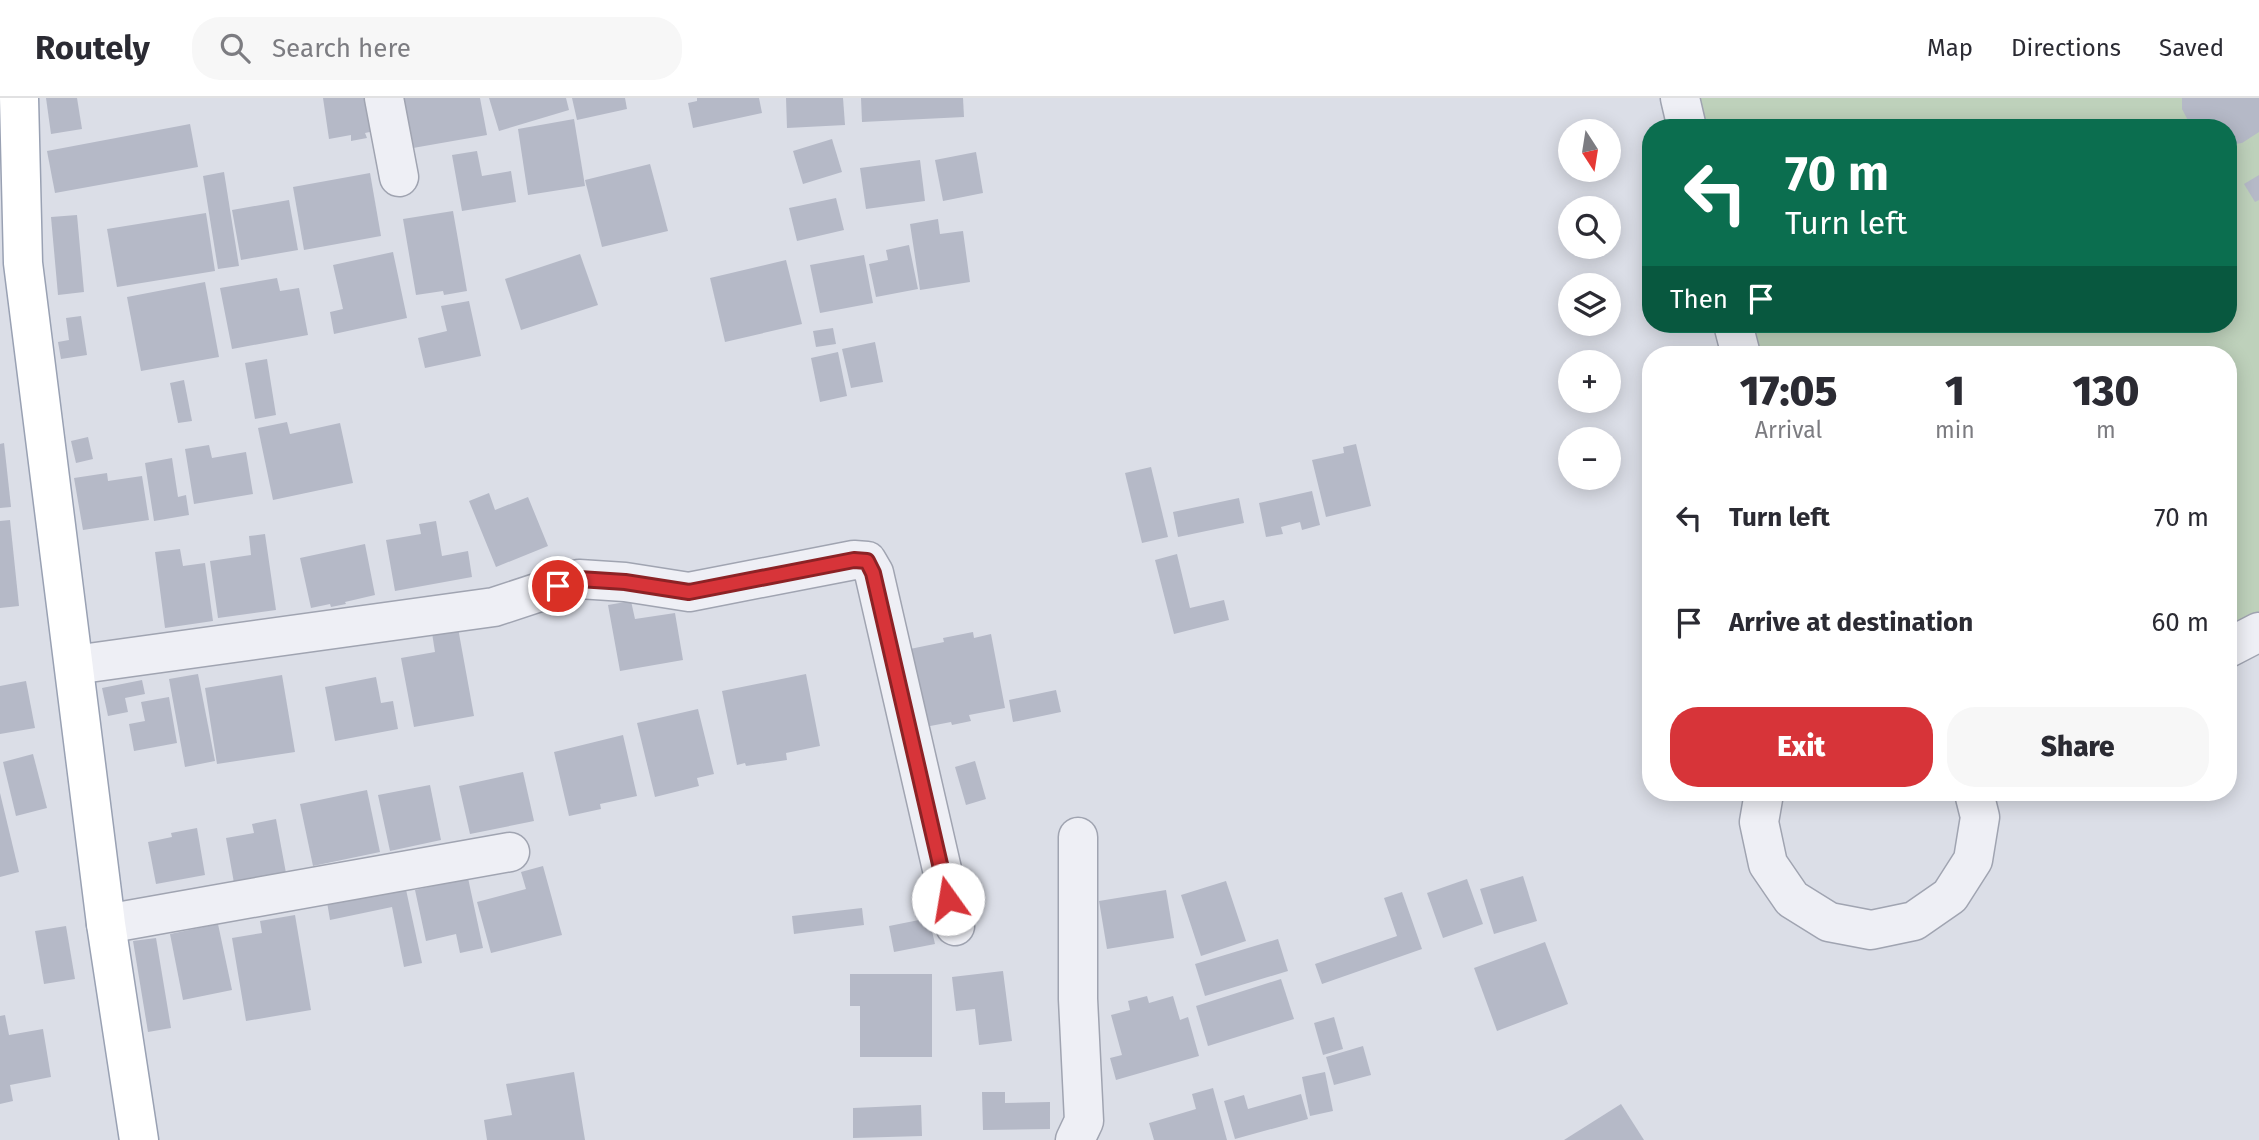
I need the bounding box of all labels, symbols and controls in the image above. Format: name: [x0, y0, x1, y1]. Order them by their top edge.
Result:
search box: [192, 17, 682, 80]
text: Routely: [35, 28, 150, 68]
icon: search: [216, 29, 254, 67]
text: Search here: [272, 33, 411, 64]
text: Map: [1927, 34, 1973, 62]
text: Directions: [2011, 34, 2121, 62]
text: Saved: [2159, 34, 2224, 62]
north arrow: [1558, 119, 1620, 182]
map controls: [1558, 119, 1621, 490]
text: 70 m: [1785, 144, 1889, 203]
icon: left: [1670, 147, 1761, 238]
button: search: [1558, 196, 1621, 259]
text: Turn left: [1785, 204, 1907, 242]
button: layers: [1558, 273, 1621, 336]
icon: arrive: [1742, 280, 1780, 318]
text: Then: [1670, 284, 1728, 315]
button: +: [1558, 350, 1621, 413]
text: 17:05: [1740, 366, 1837, 416]
text: 1: [1945, 366, 1965, 416]
text: 130: [2072, 366, 2139, 416]
text: Arrival: [1755, 416, 1822, 444]
text: min: [1935, 416, 1975, 444]
text: m: [2096, 416, 2116, 444]
button: −: [1558, 427, 1621, 490]
icon: left: [1670, 499, 1708, 537]
text: Turn left: [1729, 502, 1830, 533]
text: 70 m: [2154, 502, 2209, 533]
pin: [528, 556, 588, 616]
icon: arrive: [539, 567, 577, 605]
icon: arrive: [1670, 604, 1708, 642]
text: Arrive at destination: [1729, 607, 1973, 638]
text: 60 m: [2151, 607, 2209, 638]
button: Exit: [1670, 707, 1933, 787]
button: Share: [1947, 707, 2209, 787]
position arrow: [911, 862, 985, 936]

